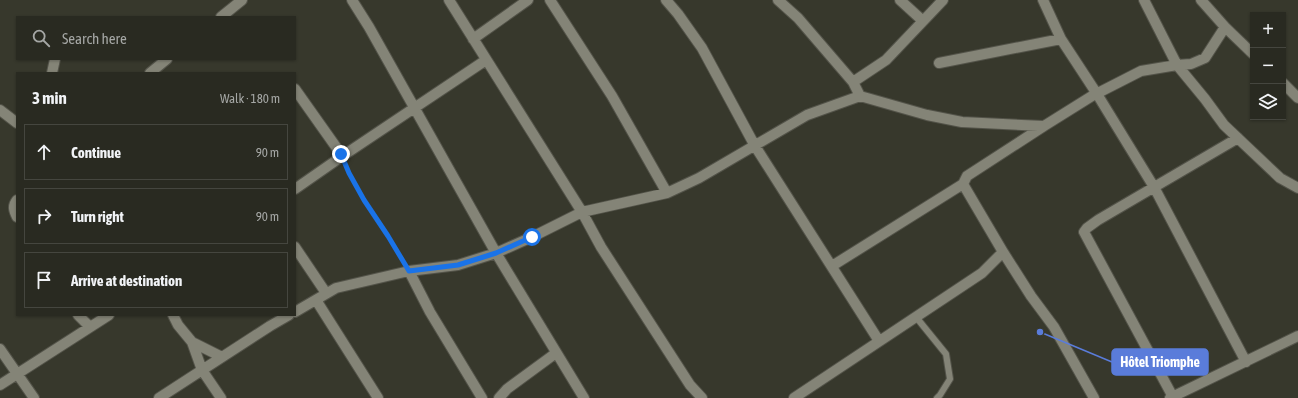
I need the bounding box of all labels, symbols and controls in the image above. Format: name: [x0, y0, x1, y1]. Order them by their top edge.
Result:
map controls: [1250, 12, 1286, 120]
button: +: [1250, 12, 1286, 48]
search box: [16, 16, 296, 60]
icon: search: [30, 27, 52, 49]
text: Search here: [62, 30, 127, 47]
button: −: [1250, 48, 1286, 84]
button: layers: [1250, 84, 1286, 120]
text: 3 min: [32, 88, 67, 108]
text: Walk · 180 m: [220, 91, 280, 106]
icon: ahead: [33, 141, 55, 163]
text: Continue: [71, 144, 121, 161]
text: 90 m: [256, 145, 279, 160]
route end: [332, 145, 350, 163]
icon: right: [33, 205, 55, 227]
text: Turn right: [71, 208, 124, 225]
text: 90 m: [256, 209, 279, 224]
route start: [523, 228, 541, 246]
icon: arrive: [33, 269, 55, 291]
text: Arrive at destination: [71, 272, 182, 289]
callout: Hôtel Triomphe: [1112, 349, 1208, 375]
text: Hôtel Triomphe: [1120, 354, 1200, 370]

